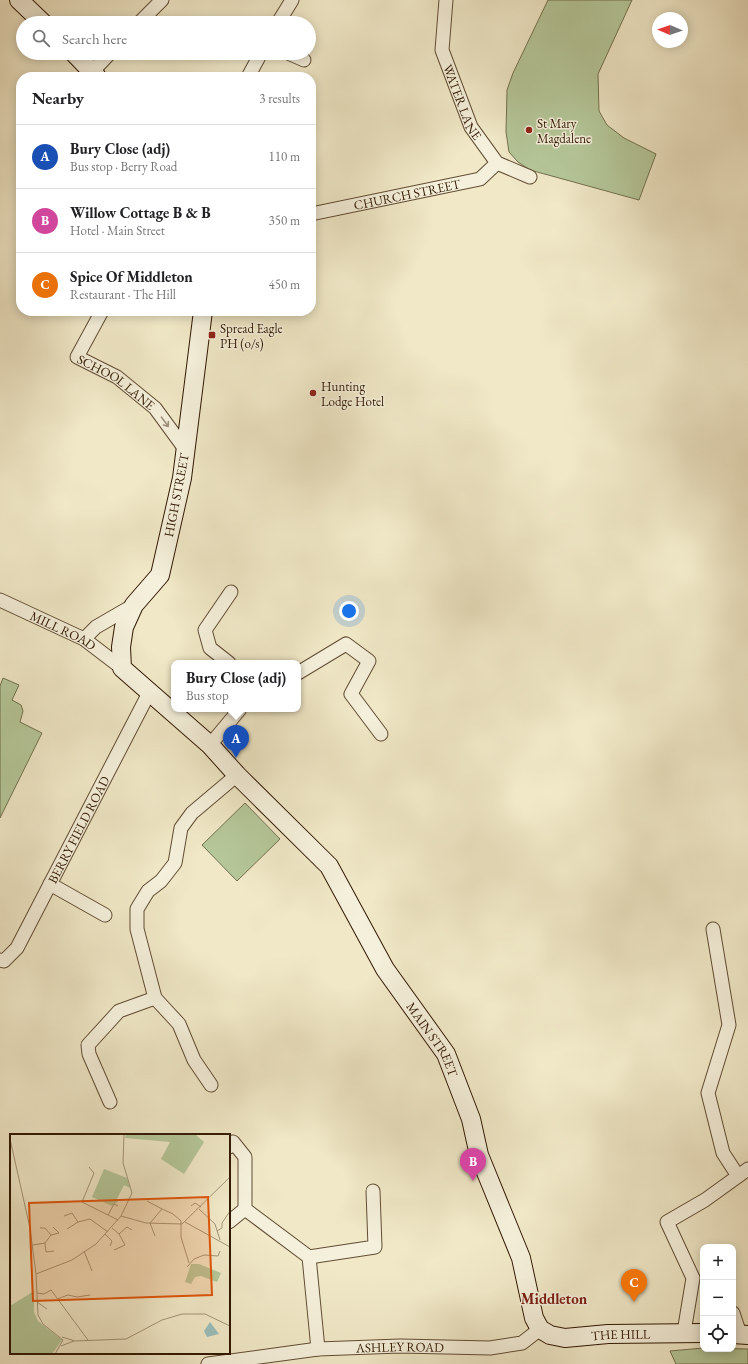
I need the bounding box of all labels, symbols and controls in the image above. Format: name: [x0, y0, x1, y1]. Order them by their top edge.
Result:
north arrow: [652, 12, 688, 48]
search box: [16, 16, 316, 60]
icon: search: [30, 27, 52, 49]
text: Search here: [62, 29, 127, 48]
street label: WATER LANE: [439, 62, 485, 143]
text: Nearby: [32, 87, 84, 109]
text: 3 results: [259, 90, 300, 107]
place label: St Mary Magdalene: [537, 115, 591, 147]
marker: St Mary Magdalene: [524, 125, 534, 135]
text: Bury Close (adj): [70, 139, 170, 158]
text: A: [40, 148, 50, 165]
text: 110 m: [269, 148, 300, 165]
text: Bus stop · Berry Road: [70, 158, 177, 175]
street label: CHURCH STREET: [352, 175, 462, 214]
text: Willow Cottage B & B: [70, 203, 211, 222]
text: B: [41, 212, 49, 229]
text: 350 m: [269, 212, 300, 229]
text: Hotel · Main Street: [70, 222, 165, 239]
text: Spice Of Middleton: [70, 267, 193, 286]
text: C: [40, 276, 50, 293]
text: 450 m: [269, 276, 300, 293]
text: Restaurant · The Hill: [70, 286, 176, 303]
place label: Spread Eagle PH (o/s): [220, 320, 283, 352]
marker: Spread Eagle PH (o/s): [207, 330, 217, 340]
street label: SCHOOL LANE: [74, 351, 158, 414]
place label: Hunting Lodge Hotel: [321, 378, 384, 410]
marker: Hunting Lodge Hotel: [308, 388, 318, 398]
one-way arrow: [161, 417, 170, 428]
street label: HIGH STREET: [160, 451, 193, 538]
your location: [339, 601, 359, 621]
street label: MILL ROAD: [27, 607, 99, 654]
popup: [171, 660, 301, 712]
text: Bury Close (adj): [186, 668, 286, 687]
text: Bus stop: [186, 687, 229, 704]
pin: A: [223, 725, 249, 758]
street label: BERRY FIELD ROAD: [44, 773, 114, 886]
street label: MAIN STREET: [402, 999, 462, 1079]
inset map: [10, 1134, 230, 1354]
pin: B: [460, 1148, 486, 1181]
map controls: [700, 1244, 736, 1352]
button: +: [700, 1244, 736, 1280]
pin: C: [621, 1269, 647, 1302]
button: −: [700, 1280, 736, 1316]
district label: Middleton: [521, 1289, 588, 1308]
button: locate: [700, 1316, 736, 1352]
street label: THE HILL: [590, 1326, 651, 1345]
street label: ASHLEY ROAD: [355, 1338, 444, 1357]

